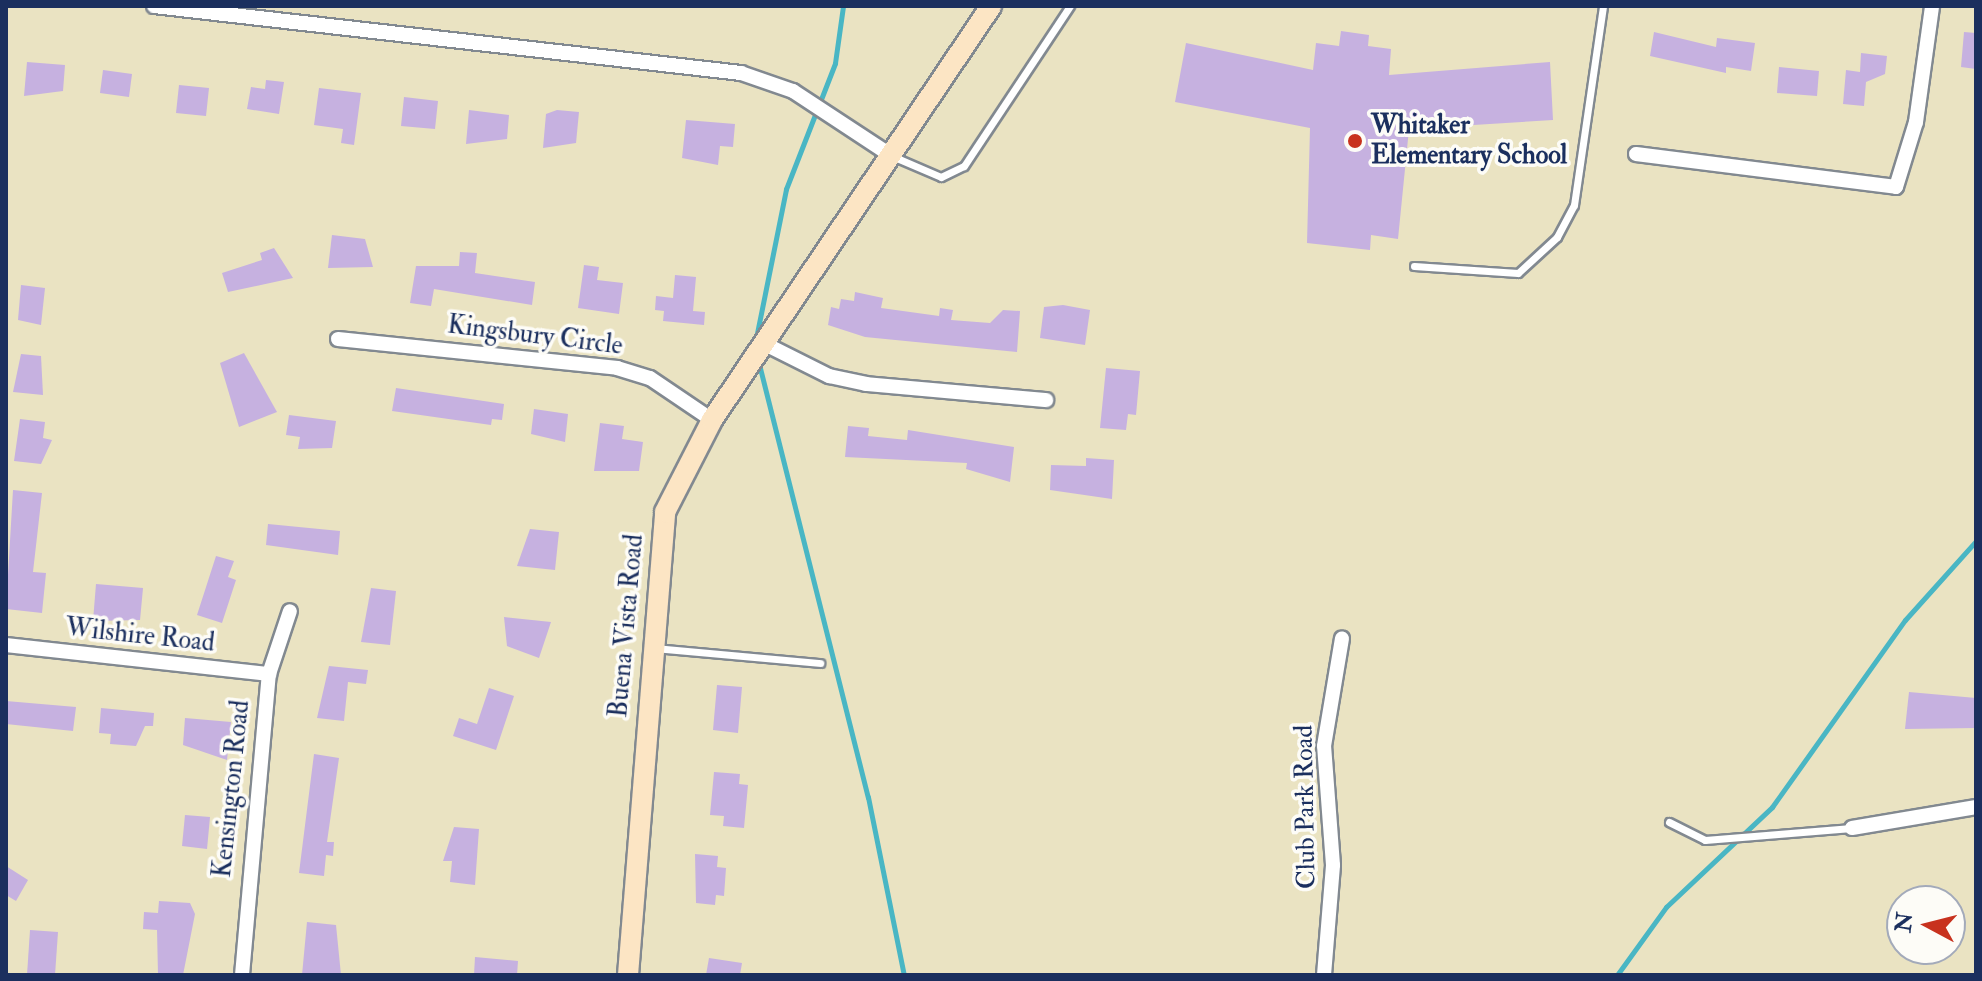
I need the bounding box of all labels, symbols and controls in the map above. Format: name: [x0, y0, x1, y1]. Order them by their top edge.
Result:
place label: Whitaker Elementary School: [1371, 110, 1567, 172]
marker: Whitaker Elementary School: [1346, 132, 1364, 150]
street label: Kingsbury Circle: [446, 310, 624, 362]
street label: Buena Vista Road: [603, 533, 651, 719]
street label: Wilshire Road: [64, 613, 216, 659]
street label: Kensington Road: [207, 699, 257, 879]
street label: Club Park Road: [1289, 725, 1323, 889]
north arrow: [1886, 885, 1966, 965]
text: N: [1889, 911, 1919, 934]

